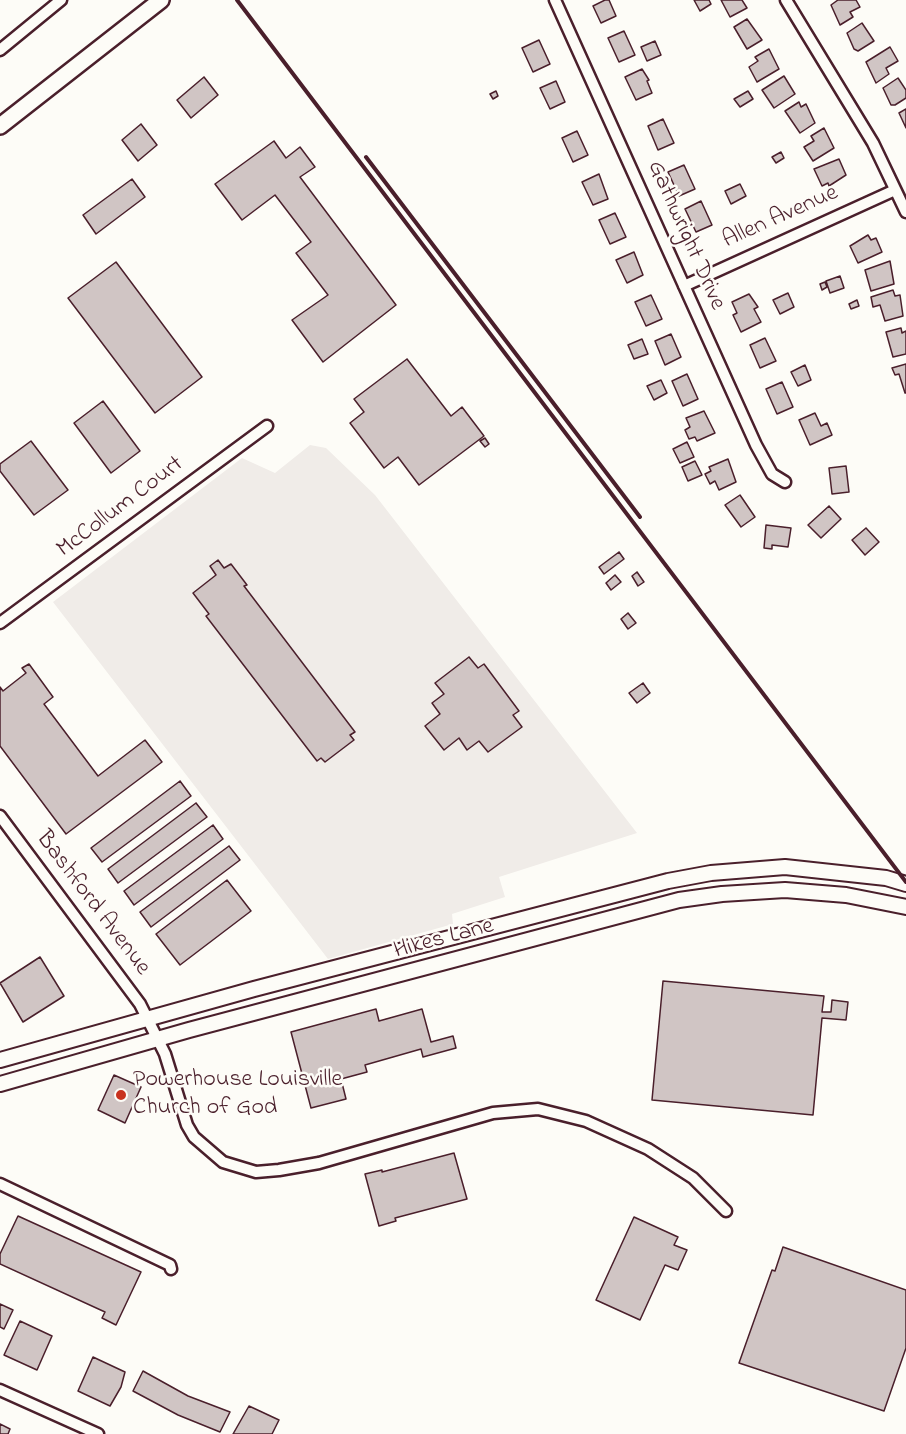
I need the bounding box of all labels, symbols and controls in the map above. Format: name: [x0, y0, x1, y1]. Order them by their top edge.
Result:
street label: Gathwright Drive: [639, 157, 731, 315]
street label: Allen Avenue: [719, 180, 843, 256]
street label: McCollum Court: [52, 451, 190, 565]
street label: Bashford Avenue: [28, 826, 156, 982]
street label: Hikes Lane: [391, 913, 497, 967]
place label: Powerhouse Louisville Church of God: [133, 1067, 342, 1123]
marker: Powerhouse Louisville Church of God: [114, 1088, 128, 1102]

